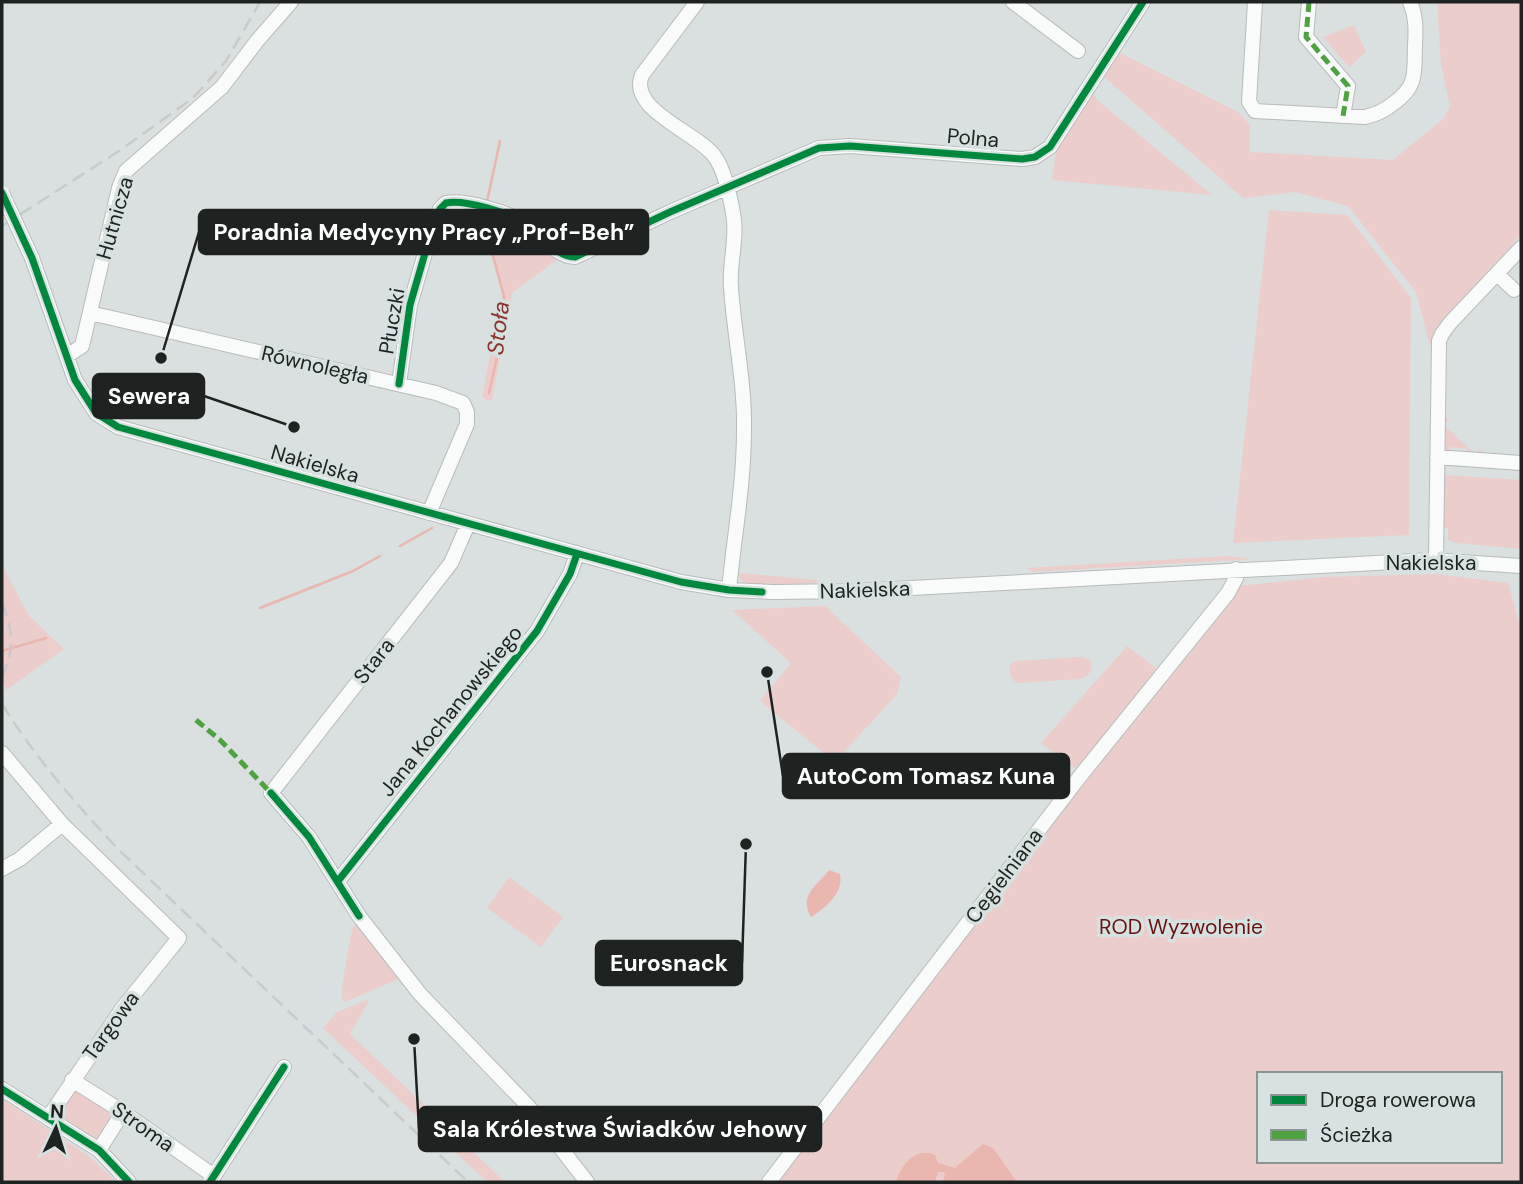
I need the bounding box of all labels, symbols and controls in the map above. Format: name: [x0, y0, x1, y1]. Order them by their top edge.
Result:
street label: Polna: [946, 122, 1000, 154]
street label: Hutnicza: [90, 173, 140, 263]
callout: Poradnia Medycyny Pracy „Prof-Beh”: [199, 210, 648, 254]
text: Poradnia Medycyny Pracy „Prof-Beh”: [213, 217, 635, 247]
street label: Płuczki: [372, 286, 412, 356]
water label: Stoła: [480, 299, 516, 357]
street label: Równoległa: [259, 339, 371, 391]
callout: Sewera: [93, 374, 204, 418]
text: Sewera: [108, 381, 190, 411]
street label: Nakielska: [268, 438, 362, 490]
street label: Nakielska: [1386, 549, 1476, 577]
street label: Nakielska: [819, 574, 911, 606]
street label: Jana Kochanowskiego: [373, 620, 529, 802]
street label: Stara: [347, 632, 401, 690]
callout: AutoCom Tomasz Kuna: [783, 754, 1069, 798]
text: AutoCom Tomasz Kuna: [797, 761, 1055, 791]
street label: Cegielniana: [959, 823, 1049, 929]
park label: ROD Wyzwolenie: [1099, 913, 1263, 941]
callout: Eurosnack: [596, 941, 742, 985]
text: Eurosnack: [610, 948, 728, 978]
street label: Targowa: [76, 986, 146, 1066]
legend: [1257, 1072, 1502, 1163]
text: Droga rowerowa: [1320, 1086, 1476, 1114]
north arrow: [21, 1093, 91, 1163]
street label: Stroma: [106, 1095, 180, 1159]
text: N: [49, 1099, 65, 1124]
callout: Sala Królestwa Świadków Jehowy: [419, 1107, 821, 1151]
text: Sala Królestwa Świadków Jehowy: [433, 1114, 807, 1144]
text: Ścieżka: [1320, 1121, 1393, 1149]

